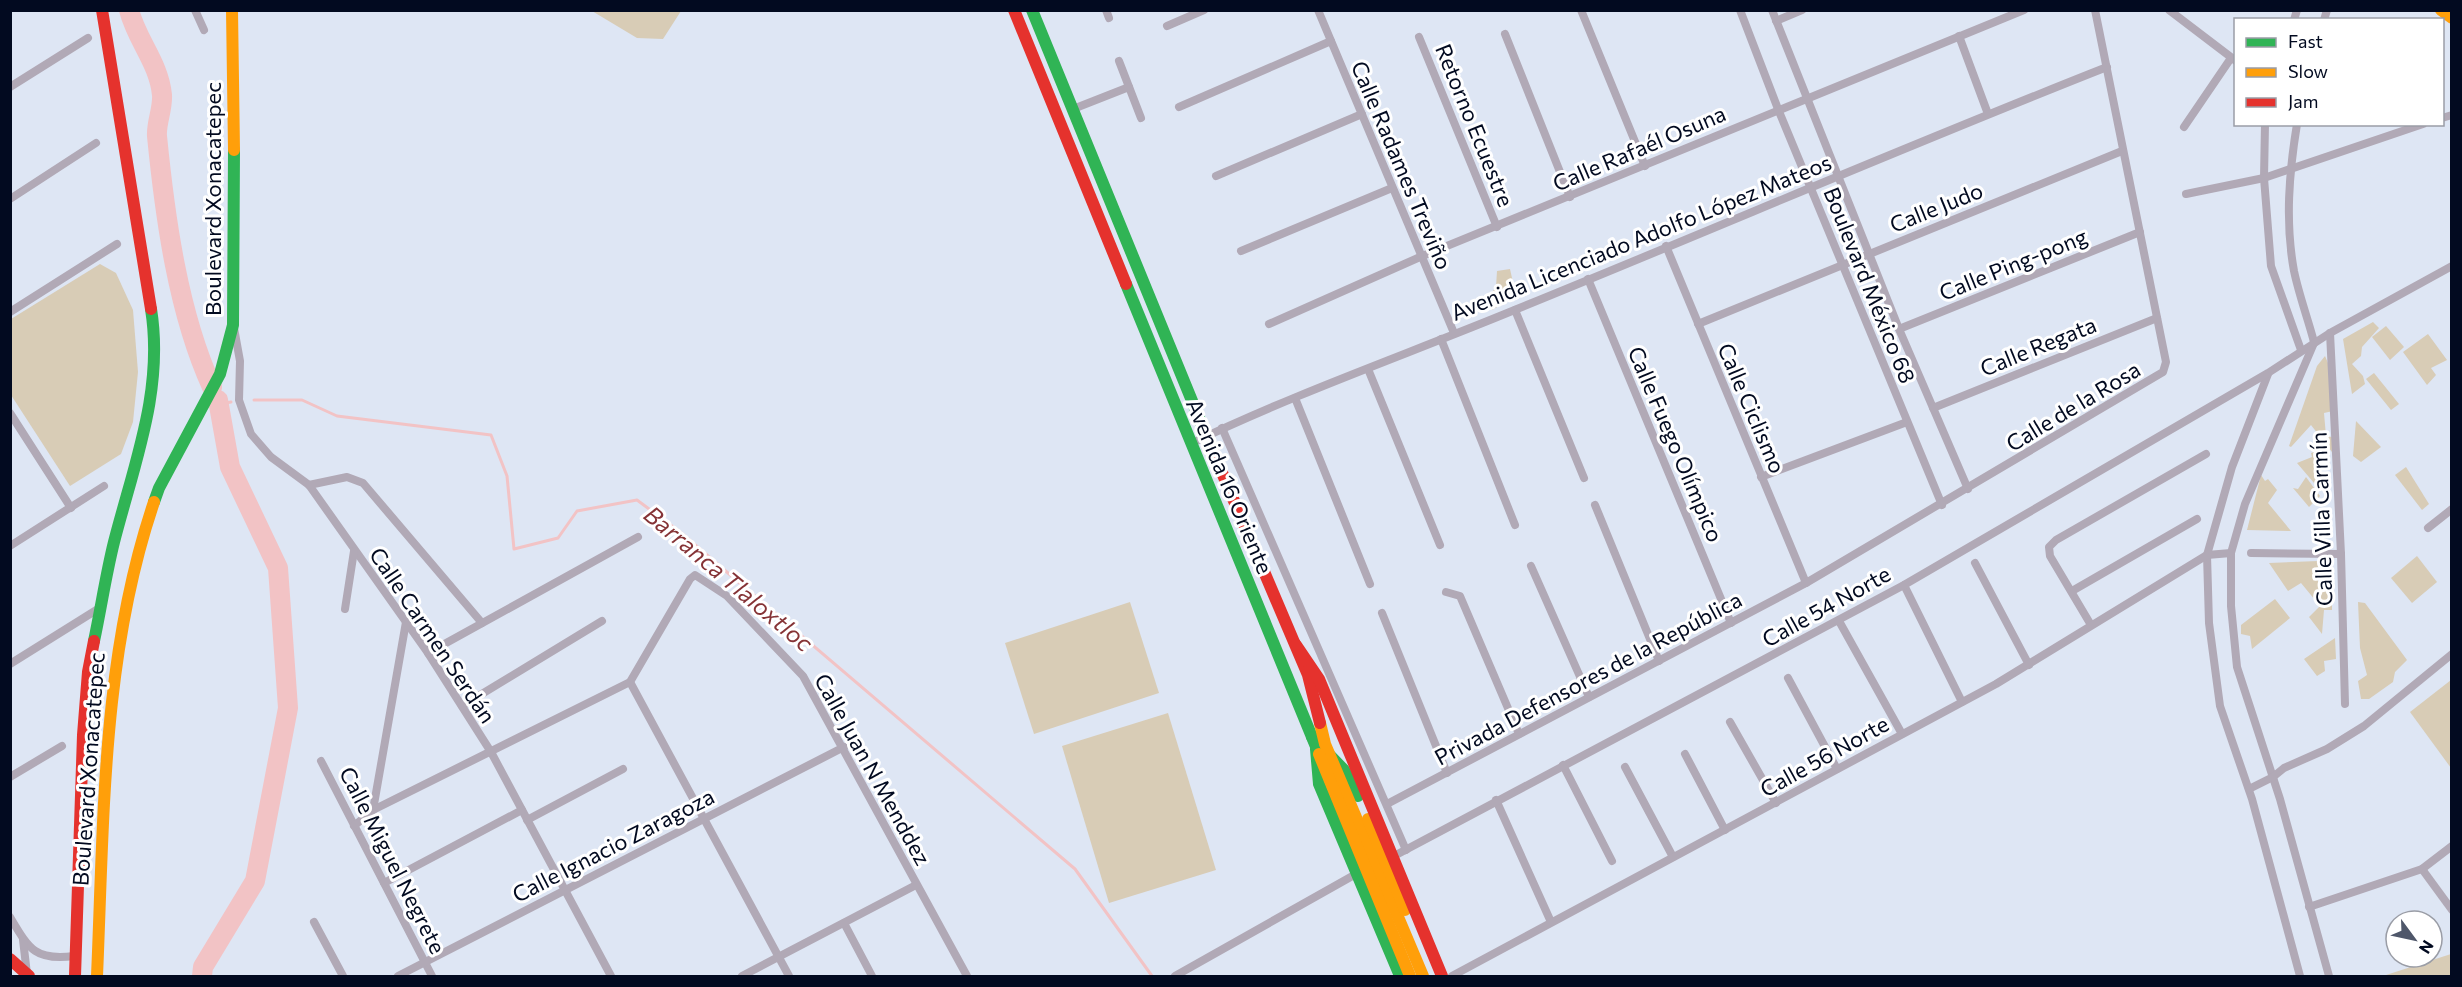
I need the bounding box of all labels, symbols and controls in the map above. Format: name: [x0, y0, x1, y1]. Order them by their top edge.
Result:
legend: [2234, 18, 2444, 126]
text: Fast: [2288, 30, 2323, 52]
street label: Retorno Ecuestre: [1430, 40, 1520, 210]
street label: Calle Radames Treviño: [1346, 57, 1458, 273]
text: Slow: [2288, 60, 2328, 82]
street label: Boulevard Xonacatepec: [199, 82, 226, 316]
text: Jam: [2288, 90, 2318, 112]
street label: Calle Rafaél Osuna: [1548, 99, 1730, 197]
street label: Avenida Licenciado Adolfo López Mateos: [1447, 148, 1835, 326]
street label: Calle Judo: [1885, 176, 1987, 238]
street label: Boulevard México 68: [1818, 183, 1922, 387]
street label: Calle Ping-pong: [1935, 222, 2091, 306]
street label: Calle Regata: [1976, 310, 2100, 382]
street label: Calle Ciclismo: [1712, 339, 1792, 477]
street label: Calle Fuego Olímpico: [1623, 342, 1729, 546]
street label: Calle de la Rosa: [2001, 355, 2145, 457]
street label: Avenida 16 Oriente: [1181, 394, 1279, 578]
street label: Calle Villa Carmín: [2304, 432, 2338, 606]
water label: Barranca Tlaloxtloc: [639, 499, 819, 657]
street label: Calle Carmen Serdán: [364, 542, 502, 728]
street label: Calle 54 Norte: [1757, 560, 1895, 652]
street label: Privada Defensores de la República: [1430, 585, 1746, 771]
street label: Boulevard Xonacatepec: [66, 651, 110, 887]
street label: Calle Juan N Menddez: [809, 669, 937, 869]
street label: Calle 56 Norte: [1755, 710, 1893, 802]
street label: Calle Miguel Negrete: [334, 762, 452, 958]
street label: Calle Ignacio Zaragoza: [507, 782, 719, 908]
north arrow: [2384, 909, 2444, 969]
text: N: [2416, 937, 2438, 958]

